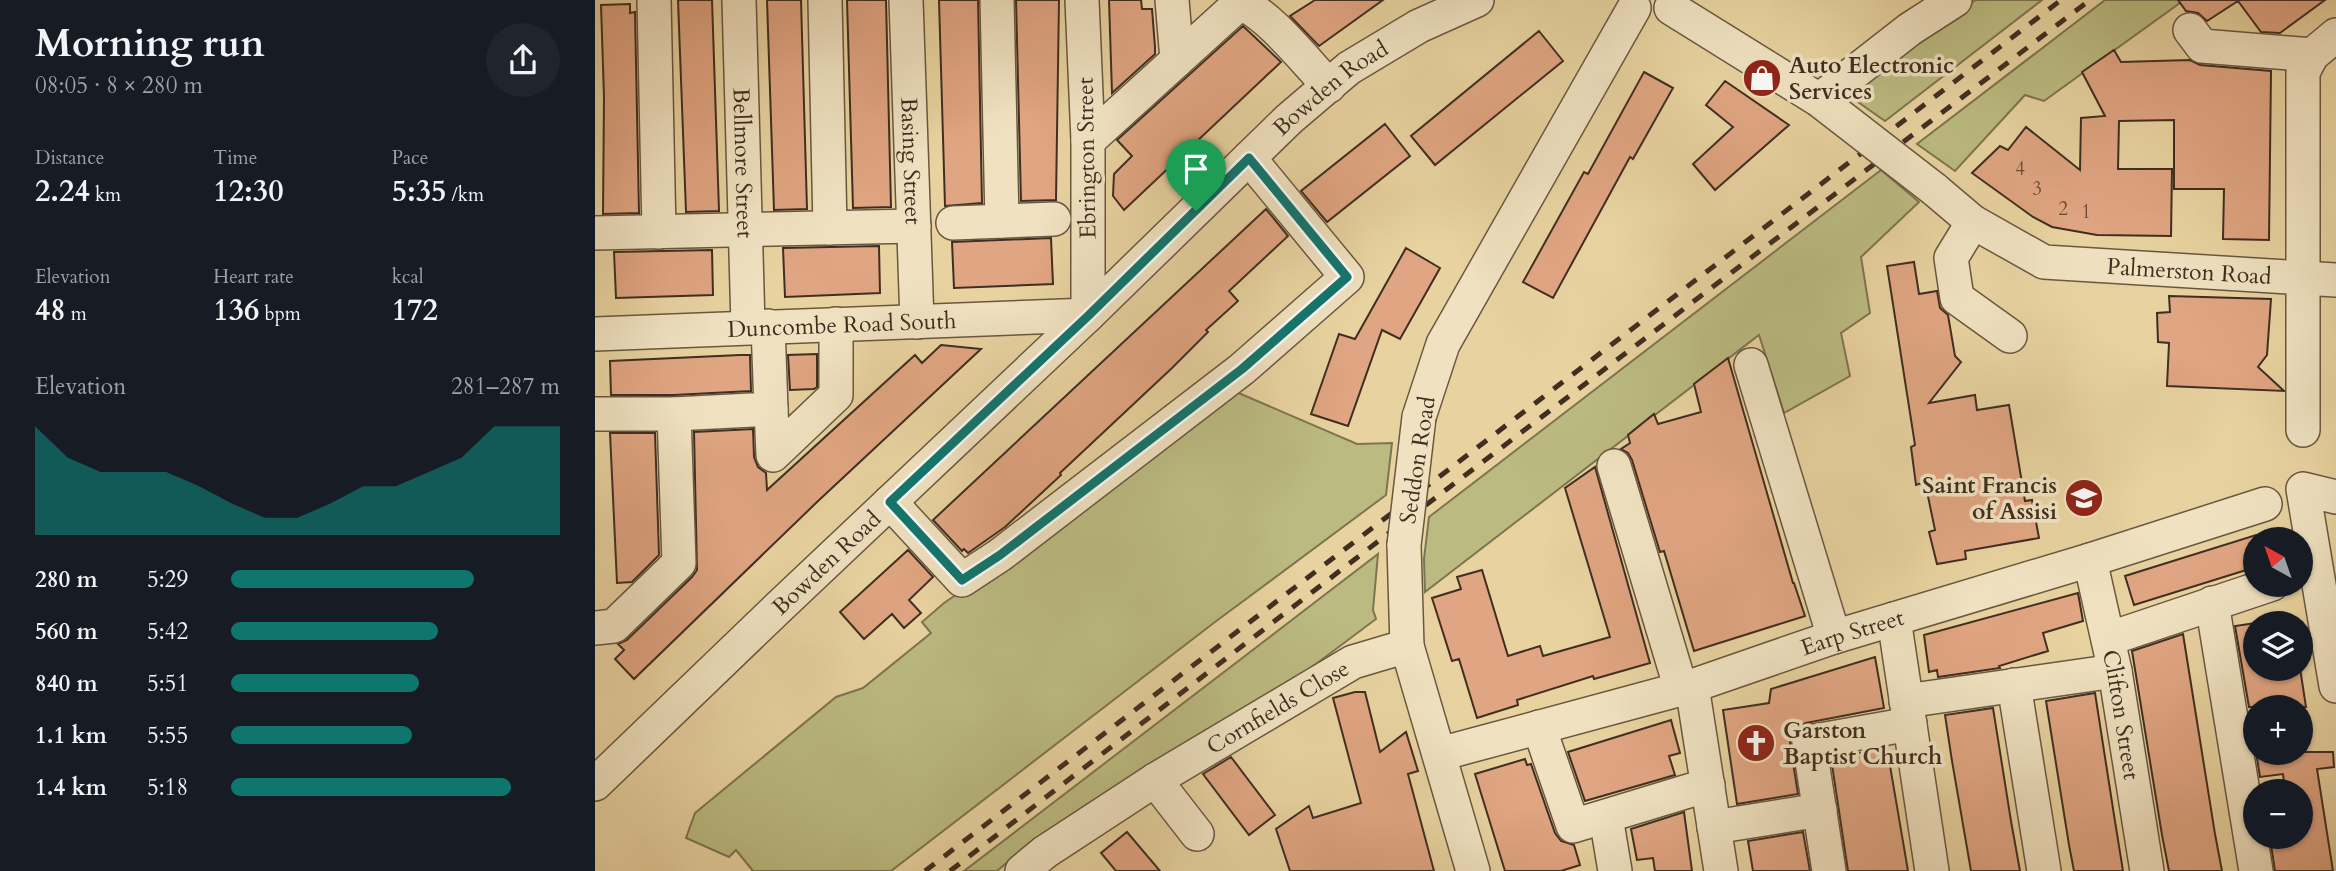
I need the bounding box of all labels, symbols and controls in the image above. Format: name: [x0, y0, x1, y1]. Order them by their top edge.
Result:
text: Morning run: [35, 18, 265, 70]
button: share: [486, 23, 560, 97]
street label: Bowden Road: [1266, 33, 1394, 143]
place label: Auto Electronic Services: [1789, 50, 1954, 107]
shop icon: Auto Electronic Services: [1741, 57, 1783, 99]
text: 08:05 · 8 × 280 m: [35, 70, 203, 101]
street label: Ebrington Street: [1070, 77, 1103, 239]
street label: Bellmore Street: [725, 87, 761, 238]
street label: Basing Street: [893, 97, 929, 225]
pin: [1166, 139, 1226, 211]
text: Distance: [35, 145, 104, 171]
text: Time: [213, 145, 257, 171]
text: Pace: [392, 145, 428, 171]
icon: arrive: [1177, 150, 1215, 188]
house number: 4: [2015, 156, 2025, 182]
text: 2.24: [35, 171, 90, 212]
text: 12:30: [213, 171, 284, 212]
text: 5:35: [392, 171, 446, 212]
house number: 3: [2032, 176, 2042, 202]
text: km: [90, 182, 121, 208]
text: /km: [446, 182, 484, 208]
house number: 2: [2058, 196, 2068, 222]
house number: 1: [2081, 199, 2091, 225]
street label: Palmerston Road: [2106, 251, 2273, 292]
text: Elevation: [35, 264, 110, 290]
text: Heart rate: [213, 264, 294, 290]
text: kcal: [392, 264, 424, 290]
text: 48: [35, 290, 66, 331]
text: 136: [213, 290, 259, 331]
text: 172: [392, 290, 438, 331]
text: m: [66, 301, 87, 327]
text: bpm: [259, 301, 301, 327]
street label: Duncombe Road South: [727, 305, 957, 345]
text: Elevation: [35, 371, 126, 402]
text: 281–287 m: [451, 371, 560, 402]
street label: Seddon Road: [1392, 393, 1443, 526]
place label: Saint Francis of Assisi: [1922, 470, 2057, 527]
school or university icon: Saint Francis of Assisi: [2063, 477, 2105, 519]
street label: Bowden Road: [765, 503, 888, 622]
north arrow: [2243, 527, 2313, 597]
map controls: [2243, 527, 2313, 849]
text: 280 m: [35, 564, 98, 595]
text: 5:29: [147, 564, 188, 595]
street label: Earp Street: [1797, 602, 1908, 663]
button: layers: [2243, 611, 2313, 681]
text: 560 m: [35, 616, 98, 647]
text: 5:42: [147, 616, 188, 647]
street label: Clifton Street: [2095, 647, 2147, 782]
street label: Cornfields Close: [1201, 653, 1355, 762]
text: 840 m: [35, 668, 98, 699]
text: 5:51: [147, 668, 188, 699]
button: +: [2243, 695, 2313, 765]
place label: Garston Baptist Church: [1783, 715, 1942, 772]
text: 1.1 km: [35, 720, 107, 751]
text: 5:55: [147, 720, 188, 751]
church icon: Garston Baptist Church: [1735, 722, 1777, 764]
text: 1.4 km: [35, 772, 107, 803]
text: 5:18: [147, 772, 188, 803]
button: −: [2243, 779, 2313, 849]

